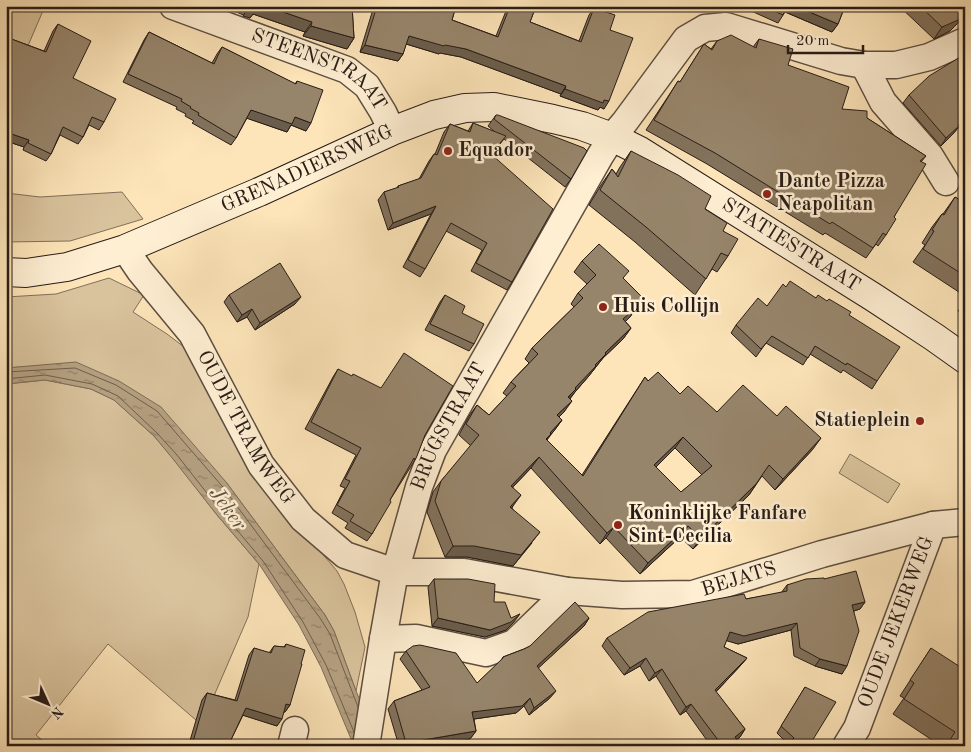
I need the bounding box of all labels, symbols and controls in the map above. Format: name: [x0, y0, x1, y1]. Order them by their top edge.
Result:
scale bar: [788, 22, 864, 54]
street label: STEENSTRAAT: [248, 26, 390, 114]
text: 20 m: [796, 34, 830, 49]
street label: GRENADIERSWEG: [218, 122, 396, 217]
place label: Equador: [458, 141, 533, 161]
marker: Equador: [442, 145, 454, 157]
place label: Dante Pizza Neapolitan: [777, 172, 885, 215]
marker: Dante Pizza Neapolitan: [761, 188, 773, 200]
street label: STATIESTRAAT: [718, 195, 863, 296]
place label: Huis Collijn: [613, 297, 720, 317]
marker: Huis Collijn: [597, 301, 609, 313]
street label: OUDE TRAMWEG: [193, 347, 298, 508]
street label: BRUGSTRAAT: [409, 360, 490, 494]
place label: Statieplein: [814, 411, 910, 431]
marker: Statieplein: [914, 415, 926, 427]
water label: Jeker: [204, 483, 250, 535]
place label: Koninklijke Fanfare Sint-Cecilia: [628, 504, 807, 547]
marker: Koninklijke Fanfare Sint-Cecilia: [612, 519, 624, 531]
street label: OUDE JEKERWEG: [855, 534, 938, 711]
street label: BEJATS: [699, 559, 779, 601]
north arrow: [22, 680, 72, 730]
text: N: [48, 704, 65, 721]

